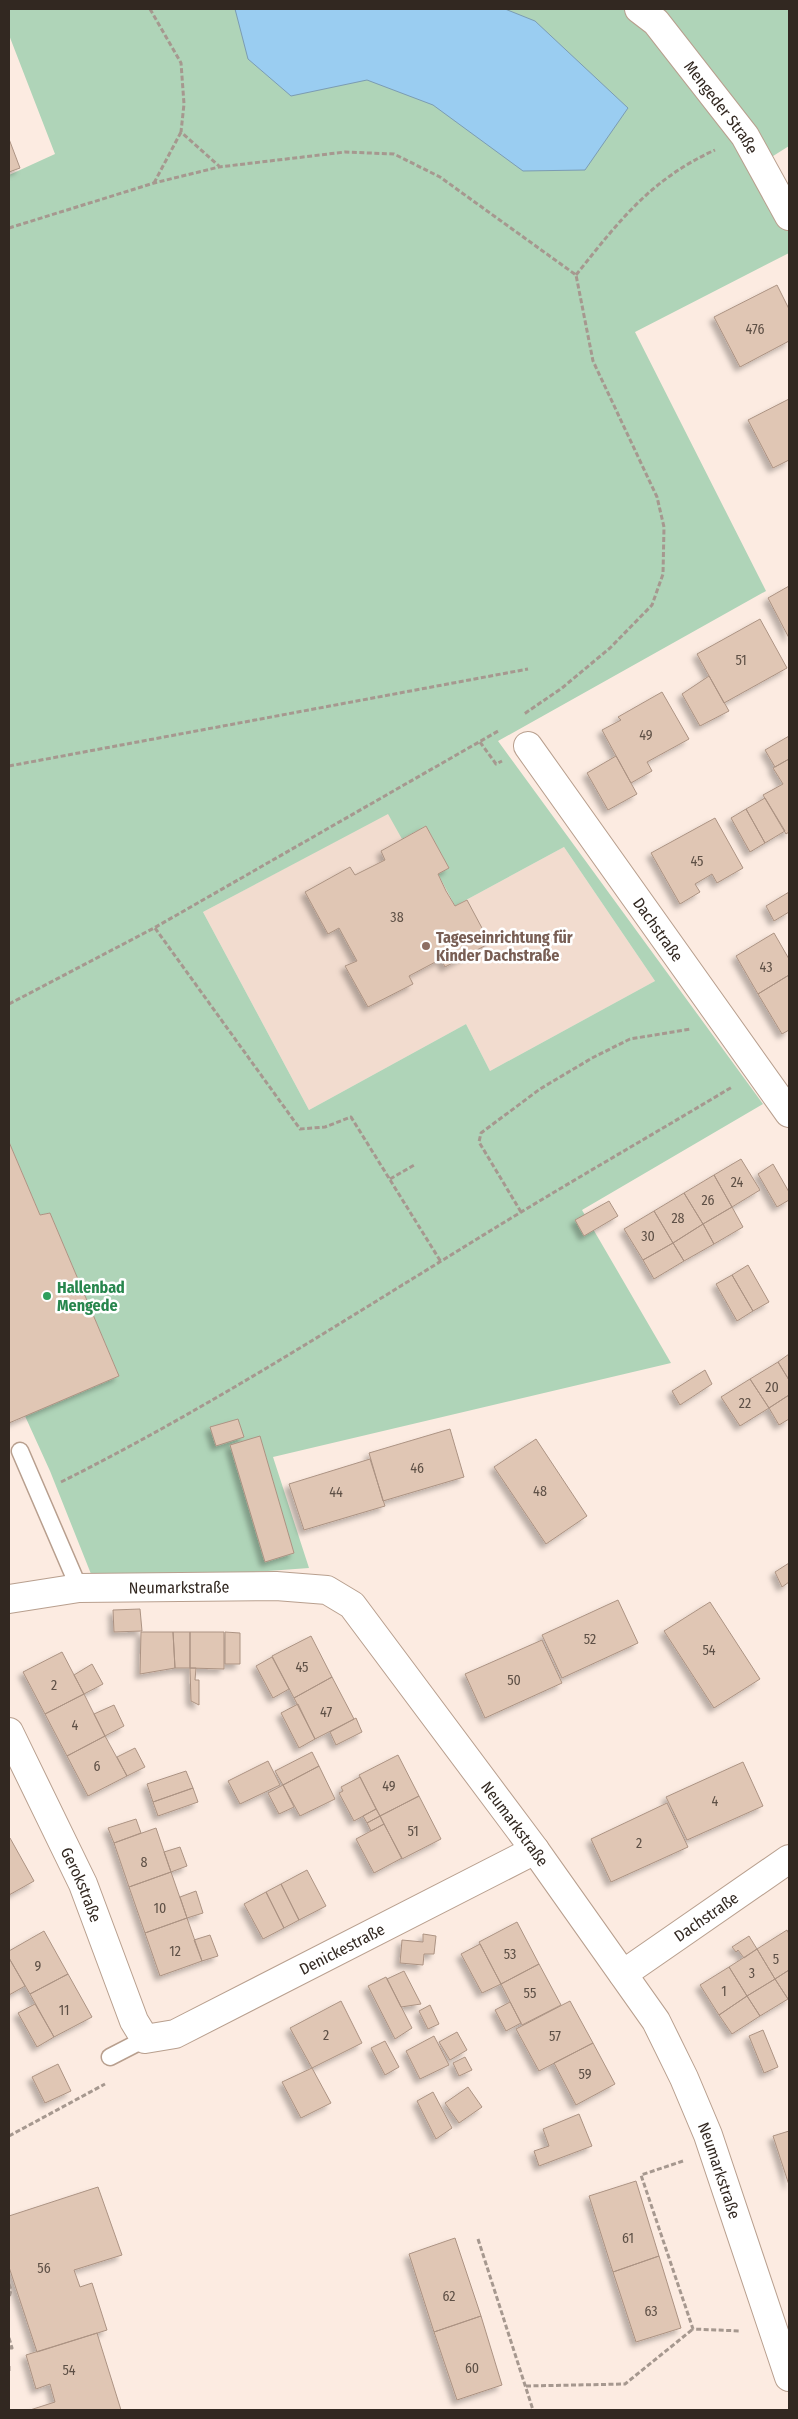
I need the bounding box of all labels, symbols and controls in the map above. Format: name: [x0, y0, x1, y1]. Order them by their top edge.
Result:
street label: Mengeder Straße: [680, 57, 762, 157]
house number: 476: [746, 321, 764, 338]
house number: 51: [735, 652, 747, 669]
house number: 49: [639, 727, 653, 744]
house number: 45: [690, 853, 704, 870]
street label: Dachstraße: [629, 894, 687, 965]
house number: 38: [390, 909, 404, 926]
place label: Tageseinrichtung für Kinder Dachstraße: [436, 928, 573, 965]
marker: Tageseinrichtung für Kinder Dachstraße: [420, 940, 432, 952]
house number: 43: [760, 959, 772, 976]
house number: 24: [731, 1174, 744, 1191]
house number: 26: [701, 1192, 715, 1209]
house number: 28: [671, 1210, 685, 1227]
house number: 30: [641, 1228, 655, 1245]
place label: Hallenbad Mengede: [57, 1278, 125, 1315]
marker: Hallenbad Mengede: [41, 1290, 53, 1302]
house number: 20: [765, 1379, 779, 1396]
house number: 22: [739, 1395, 751, 1412]
house number: 46: [410, 1460, 424, 1477]
house number: 48: [533, 1483, 547, 1500]
house number: 44: [329, 1484, 343, 1501]
street label: Neumarkstraße: [129, 1577, 230, 1597]
house number: 52: [584, 1631, 596, 1648]
house number: 54: [702, 1642, 716, 1659]
house number: 45: [295, 1659, 309, 1676]
house number: 50: [507, 1672, 521, 1689]
house number: 2: [51, 1677, 57, 1694]
house number: 47: [320, 1704, 332, 1721]
house number: 4: [72, 1717, 79, 1734]
house number: 6: [94, 1758, 101, 1775]
house number: 49: [382, 1778, 396, 1795]
street label: Neumarkstraße: [477, 1778, 552, 1870]
house number: 4: [712, 1793, 719, 1810]
house number: 51: [407, 1823, 419, 1840]
house number: 2: [636, 1835, 642, 1852]
street label: Gerokstraße: [57, 1844, 105, 1925]
house number: 8: [141, 1854, 148, 1871]
street label: Dachstraße: [671, 1888, 742, 1946]
house number: 10: [154, 1900, 166, 1917]
street label: Denickestraße: [296, 1920, 388, 1979]
house number: 12: [169, 1943, 181, 1960]
house number: 53: [504, 1946, 516, 1963]
house number: 5: [773, 1951, 779, 1968]
house number: 9: [35, 1958, 42, 1975]
house number: 3: [749, 1965, 755, 1982]
house number: 1: [721, 1983, 727, 2000]
house number: 55: [524, 1985, 536, 2002]
house number: 11: [59, 2002, 69, 2019]
house number: 2: [323, 2027, 329, 2044]
house number: 57: [549, 2028, 561, 2045]
house number: 59: [578, 2066, 592, 2083]
street label: Neumarkstraße: [694, 2119, 744, 2221]
house number: 61: [622, 2230, 634, 2247]
house number: 56: [37, 2260, 51, 2277]
house number: 62: [443, 2288, 456, 2305]
house number: 63: [644, 2303, 658, 2320]
house number: 60: [465, 2360, 479, 2377]
house number: 54: [62, 2362, 76, 2379]

